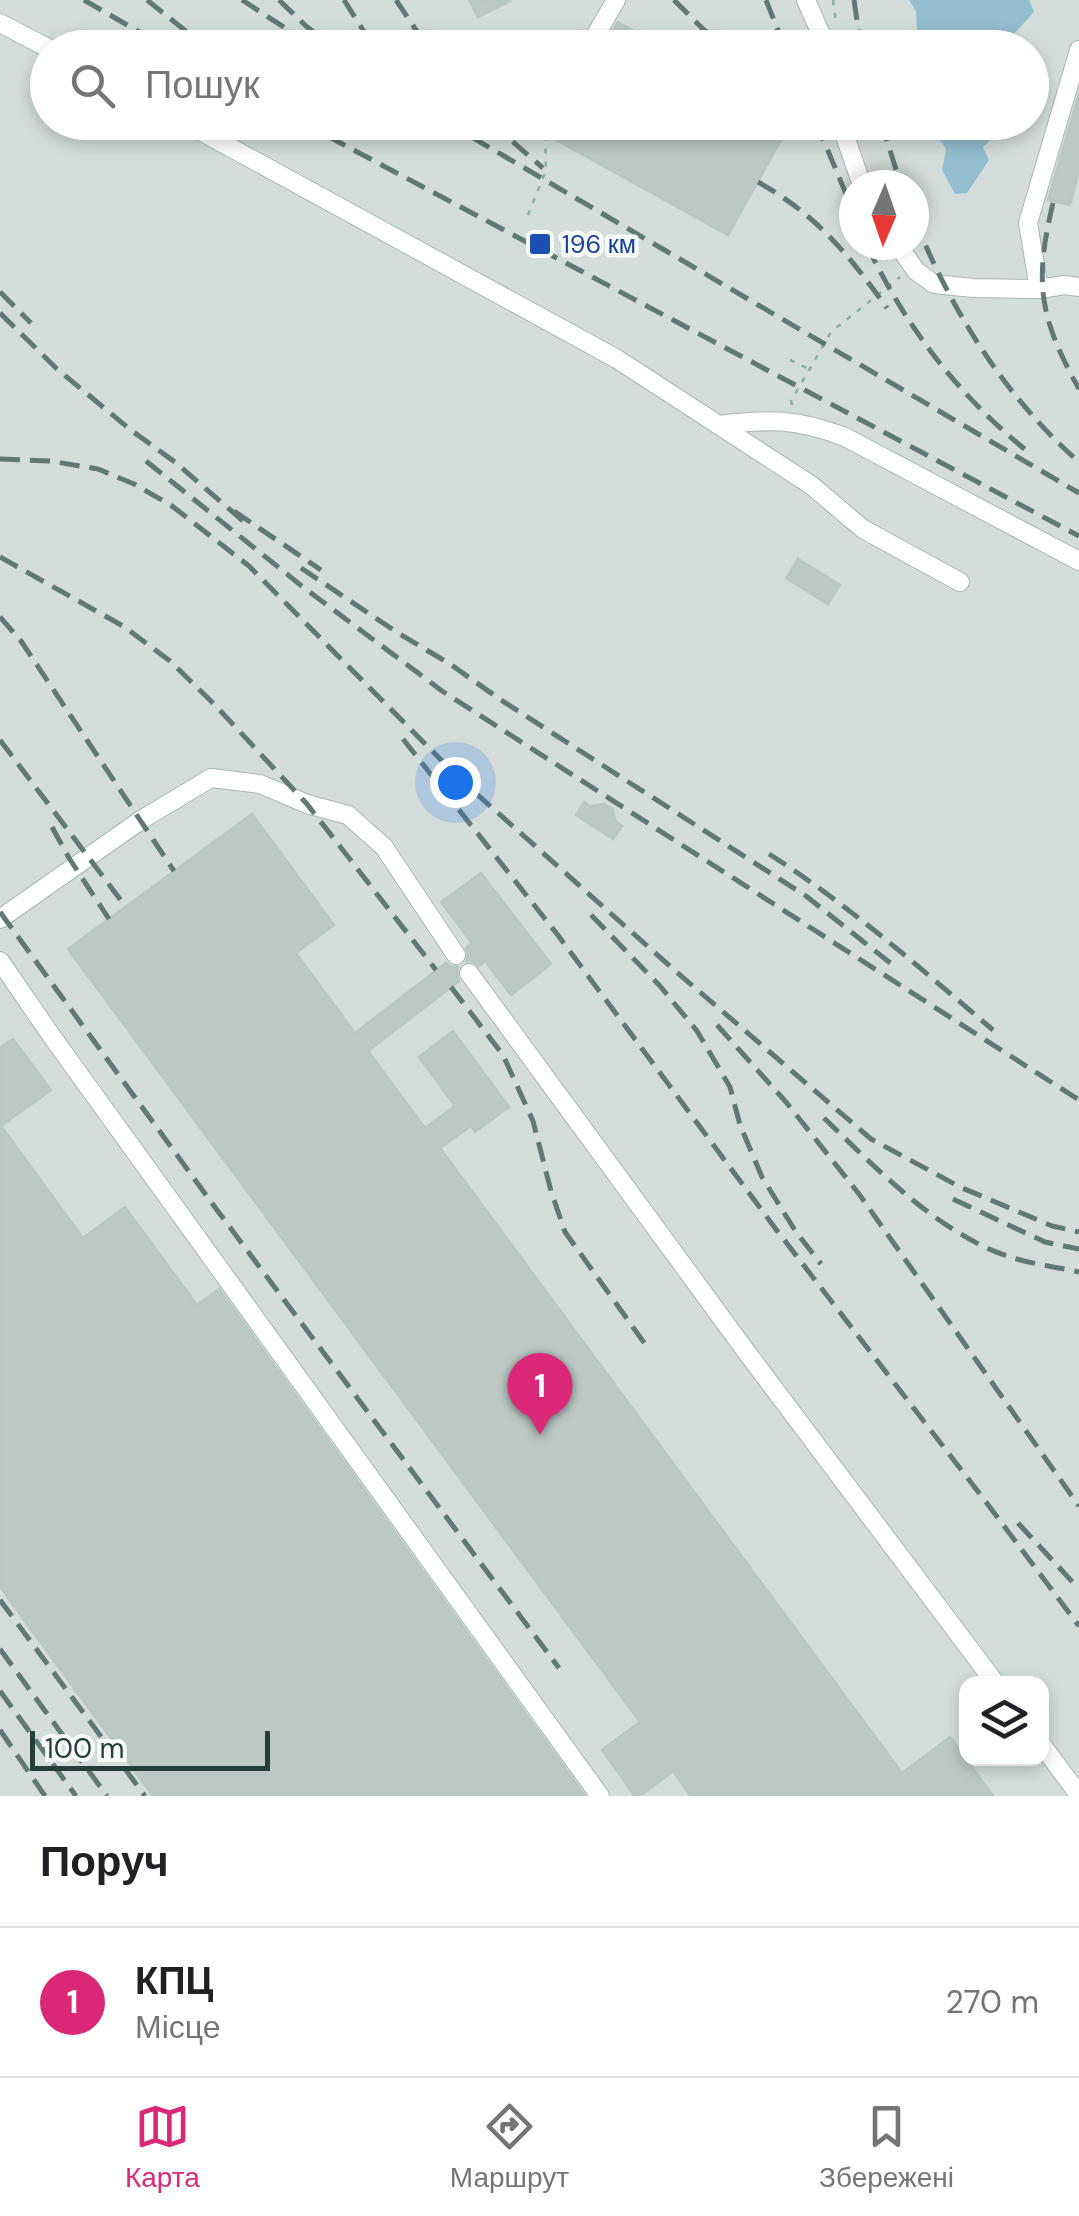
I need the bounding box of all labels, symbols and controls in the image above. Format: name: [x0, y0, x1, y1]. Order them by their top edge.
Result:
search box: [30, 30, 1049, 140]
icon: search: [65, 58, 120, 113]
text: Пошук: [145, 60, 260, 110]
north arrow: [839, 170, 929, 260]
place label: 196 км: [562, 228, 636, 261]
marker: 196 км: [527, 231, 553, 257]
your location: [430, 757, 481, 808]
pin: 1: [508, 1352, 572, 1435]
map controls: [959, 1676, 1049, 1766]
button: layers: [959, 1676, 1049, 1766]
scale bar: [30, 1726, 270, 1770]
text: 100 m: [45, 1730, 124, 1767]
text: Поруч: [40, 1834, 169, 1889]
text: КПЦ: [135, 1956, 213, 2006]
text: 1: [67, 1981, 78, 2023]
text: 270 m: [946, 1981, 1039, 2023]
text: Місце: [135, 2006, 221, 2048]
tab: Карта: [125, 2099, 200, 2196]
tab: Маршрут: [450, 2099, 569, 2196]
tab: Збережені: [819, 2099, 954, 2196]

